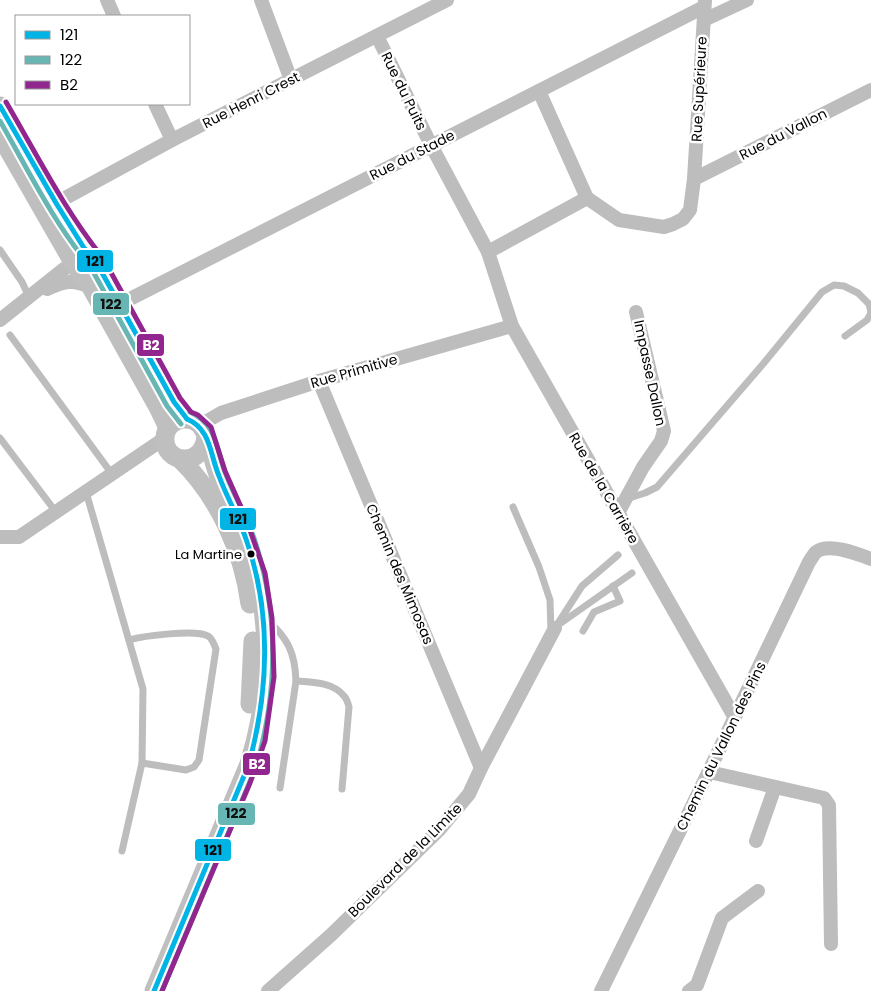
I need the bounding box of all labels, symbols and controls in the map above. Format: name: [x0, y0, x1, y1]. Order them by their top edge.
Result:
legend: [15, 15, 190, 105]
text: 121: [60, 24, 78, 45]
street label: Rue Supérieure: [686, 36, 712, 142]
street label: Rue du Puits: [376, 48, 432, 134]
text: 122: [60, 49, 82, 70]
street label: Rue Henri Crest: [199, 67, 303, 133]
text: B2: [60, 74, 78, 95]
street label: Rue du Vallon: [736, 103, 830, 165]
street label: Rue du Stade: [366, 125, 458, 185]
line badge: 121: [76, 249, 114, 273]
text: 121: [86, 251, 104, 271]
line badge: 122: [92, 292, 130, 316]
text: 122: [100, 294, 122, 314]
street label: Impasse Dallon: [629, 318, 671, 428]
line badge: B2: [136, 333, 165, 357]
text: B2: [142, 335, 160, 355]
street label: Rue Primitive: [308, 349, 400, 393]
street label: Rue de la Carrière: [564, 429, 644, 547]
street label: Chemin des Mimosas: [361, 501, 439, 647]
line badge: 121: [219, 507, 257, 531]
text: 121: [229, 509, 247, 529]
place label: La Martine: [175, 545, 242, 564]
marker: La Martine: [246, 549, 256, 559]
street label: Chemin du Vallon des Pins: [671, 658, 771, 834]
line badge: B2: [242, 752, 271, 776]
text: B2: [248, 754, 266, 774]
street label: Boulevard de la Limite: [343, 798, 467, 922]
line badge: 122: [217, 802, 256, 826]
text: 122: [225, 803, 247, 823]
line badge: 121: [194, 838, 232, 862]
text: 121: [204, 840, 222, 860]

